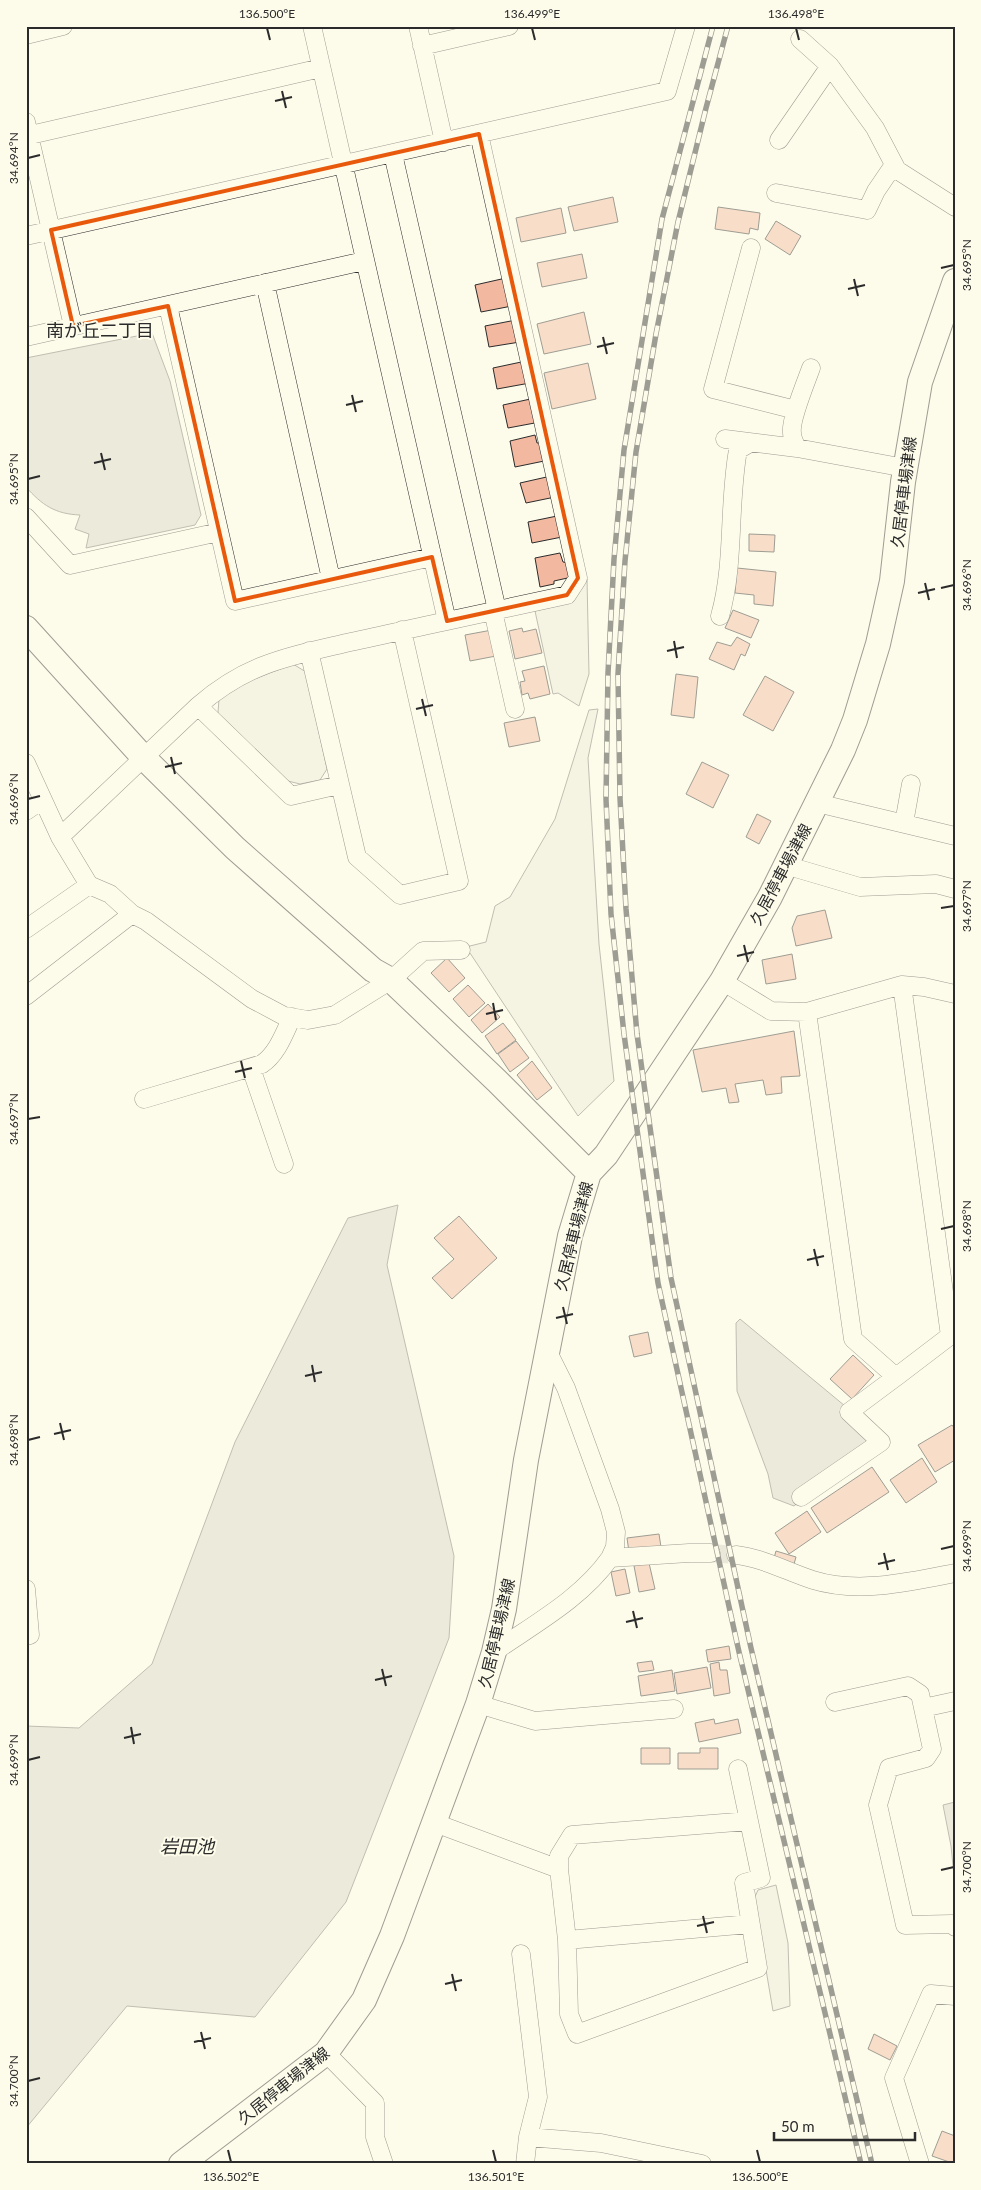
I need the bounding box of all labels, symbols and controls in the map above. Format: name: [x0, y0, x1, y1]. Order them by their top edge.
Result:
text: 136.500°E: [239, 6, 295, 21]
text: 136.499°E: [504, 6, 560, 21]
text: 136.498°E: [768, 6, 824, 21]
text: 34.694°N: [6, 132, 21, 184]
text: 34.695°N: [959, 239, 974, 291]
district label: 南が丘二丁目: [46, 319, 154, 341]
street label: 久居停車場津線: [887, 435, 919, 549]
text: 34.695°N: [6, 453, 21, 505]
text: 34.696°N: [959, 559, 974, 611]
text: 34.696°N: [6, 773, 21, 825]
street label: 久居停車場津線: [745, 820, 815, 928]
text: 34.697°N: [959, 880, 974, 932]
text: 34.697°N: [6, 1093, 21, 1145]
street label: 久居停車場津線: [550, 1179, 596, 1293]
text: 34.698°N: [959, 1200, 974, 1252]
text: 34.698°N: [6, 1414, 21, 1466]
text: 34.699°N: [959, 1520, 974, 1572]
street label: 久居停車場津線: [474, 1576, 518, 1690]
text: 34.699°N: [6, 1734, 21, 1786]
water label: 岩田池: [160, 1835, 216, 1857]
text: 34.700°N: [959, 1841, 974, 1893]
street label: 久居停車場津線: [233, 2042, 333, 2128]
text: 34.700°N: [6, 2055, 21, 2107]
scale bar: [774, 2110, 915, 2142]
text: 50 m: [781, 2117, 815, 2135]
text: 136.502°E: [203, 2169, 259, 2184]
text: 136.501°E: [468, 2169, 524, 2184]
text: 136.500°E: [732, 2169, 788, 2184]

